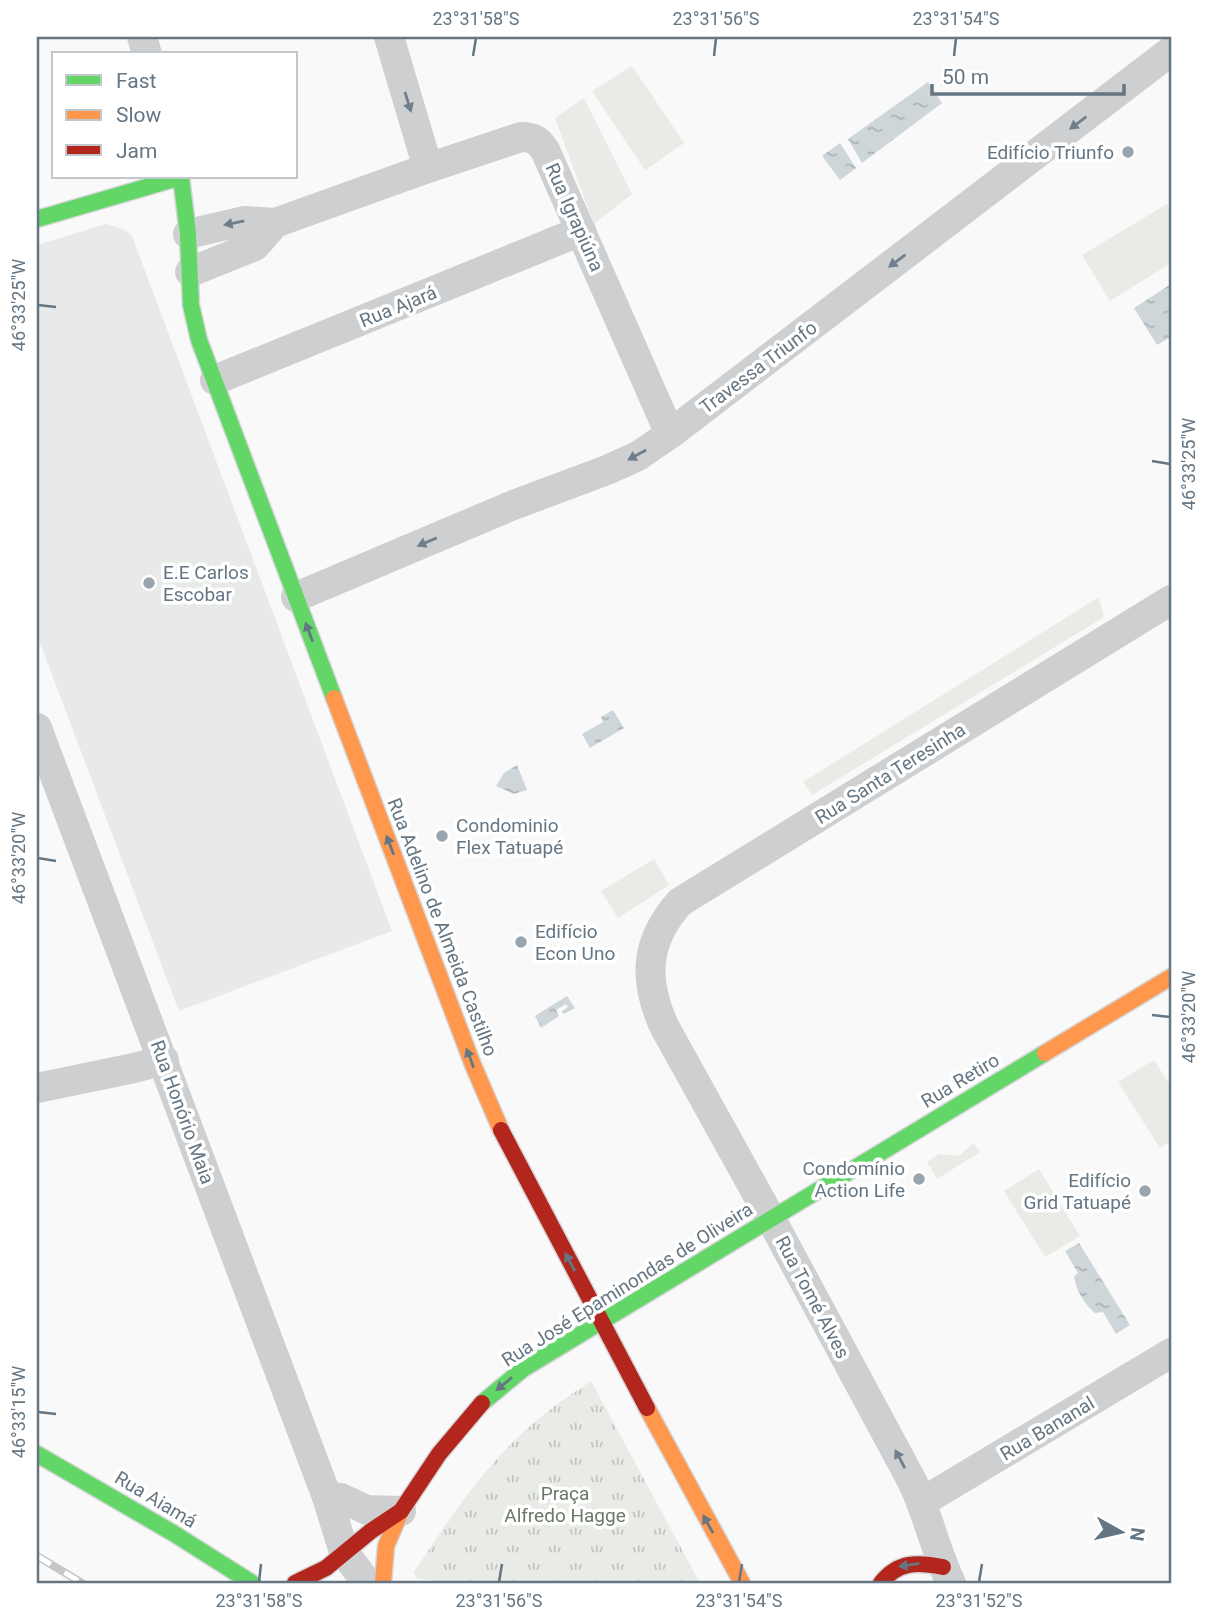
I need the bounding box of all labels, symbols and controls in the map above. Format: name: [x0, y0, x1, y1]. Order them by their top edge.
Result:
text: 23°31'58"S: [432, 8, 520, 29]
text: 23°31'56"S: [672, 8, 760, 29]
text: 23°31'54"S: [912, 8, 1000, 29]
legend: [52, 52, 298, 178]
scale bar: [932, 52, 1124, 96]
text: 50 m: [942, 65, 989, 89]
text: Fast: [116, 69, 157, 93]
one-way arrow: [404, 92, 414, 113]
text: Slow: [116, 103, 162, 127]
one-way arrow: [1069, 115, 1087, 129]
text: Jam: [116, 139, 157, 163]
place label: Edifício Triunfo: [987, 141, 1114, 164]
marker: Edifício Triunfo: [1120, 144, 1136, 160]
street label: Rua Igrapiúna: [540, 160, 609, 275]
one-way arrow: [223, 218, 245, 229]
one-way arrow: [889, 253, 907, 268]
text: 46°33'25"W: [8, 259, 29, 351]
street label: Rua Ajará: [356, 281, 440, 332]
street label: Travessa Triunfo: [695, 316, 821, 419]
text: 46°33'25"W: [1178, 418, 1199, 510]
one-way arrow: [627, 449, 646, 461]
one-way arrow: [416, 537, 437, 548]
place label: E.E Carlos Escobar: [163, 561, 249, 606]
marker: E.E Carlos Escobar: [141, 575, 157, 591]
one-way arrow: [304, 622, 315, 643]
street label: Rua Santa Teresinha: [811, 718, 970, 829]
street label: Rua Adelino de Almeida Castilho: [383, 795, 502, 1059]
text: 46°33'20"W: [8, 812, 29, 904]
place label: Condominio Flex Tatuapé: [456, 814, 563, 859]
marker: Condominio Flex Tatuapé: [434, 828, 450, 844]
one-way arrow: [384, 835, 395, 856]
place label: Edifício Econ Uno: [535, 920, 615, 965]
marker: Edifício Econ Uno: [513, 934, 529, 950]
text: 46°33'20"W: [1178, 971, 1199, 1063]
street label: Rua Honório Maia: [146, 1037, 219, 1187]
one-way arrow: [465, 1047, 476, 1068]
street label: Rua Retiro: [917, 1048, 1003, 1113]
place label: Condomínio Action Life: [802, 1157, 905, 1202]
place label: Edifício Grid Tatuapé: [1024, 1169, 1131, 1214]
marker: Condomínio Action Life: [911, 1171, 927, 1187]
marker: Edifício Grid Tatuapé: [1137, 1183, 1153, 1199]
street label: Rua José Epaminondas de Oliveira: [498, 1197, 757, 1371]
street label: Rua Tomé Alves: [771, 1232, 855, 1362]
one-way arrow: [565, 1252, 576, 1272]
text: 46°33'15"W: [8, 1366, 29, 1458]
one-way arrow: [495, 1376, 512, 1391]
street label: Rua Bananal: [996, 1391, 1098, 1466]
one-way arrow: [894, 1449, 906, 1468]
street label: Rua Aiamá: [111, 1466, 201, 1533]
park label: Praça Alfredo Hagge: [504, 1482, 626, 1527]
north arrow: [1086, 1498, 1156, 1568]
one-way arrow: [702, 1514, 714, 1534]
text: N: [1125, 1526, 1150, 1543]
one-way arrow: [898, 1560, 920, 1571]
text: 23°31'58"S: [215, 1590, 303, 1611]
text: 23°31'56"S: [455, 1590, 543, 1611]
text: 23°31'54"S: [695, 1590, 783, 1611]
text: 23°31'52"S: [935, 1590, 1023, 1611]

